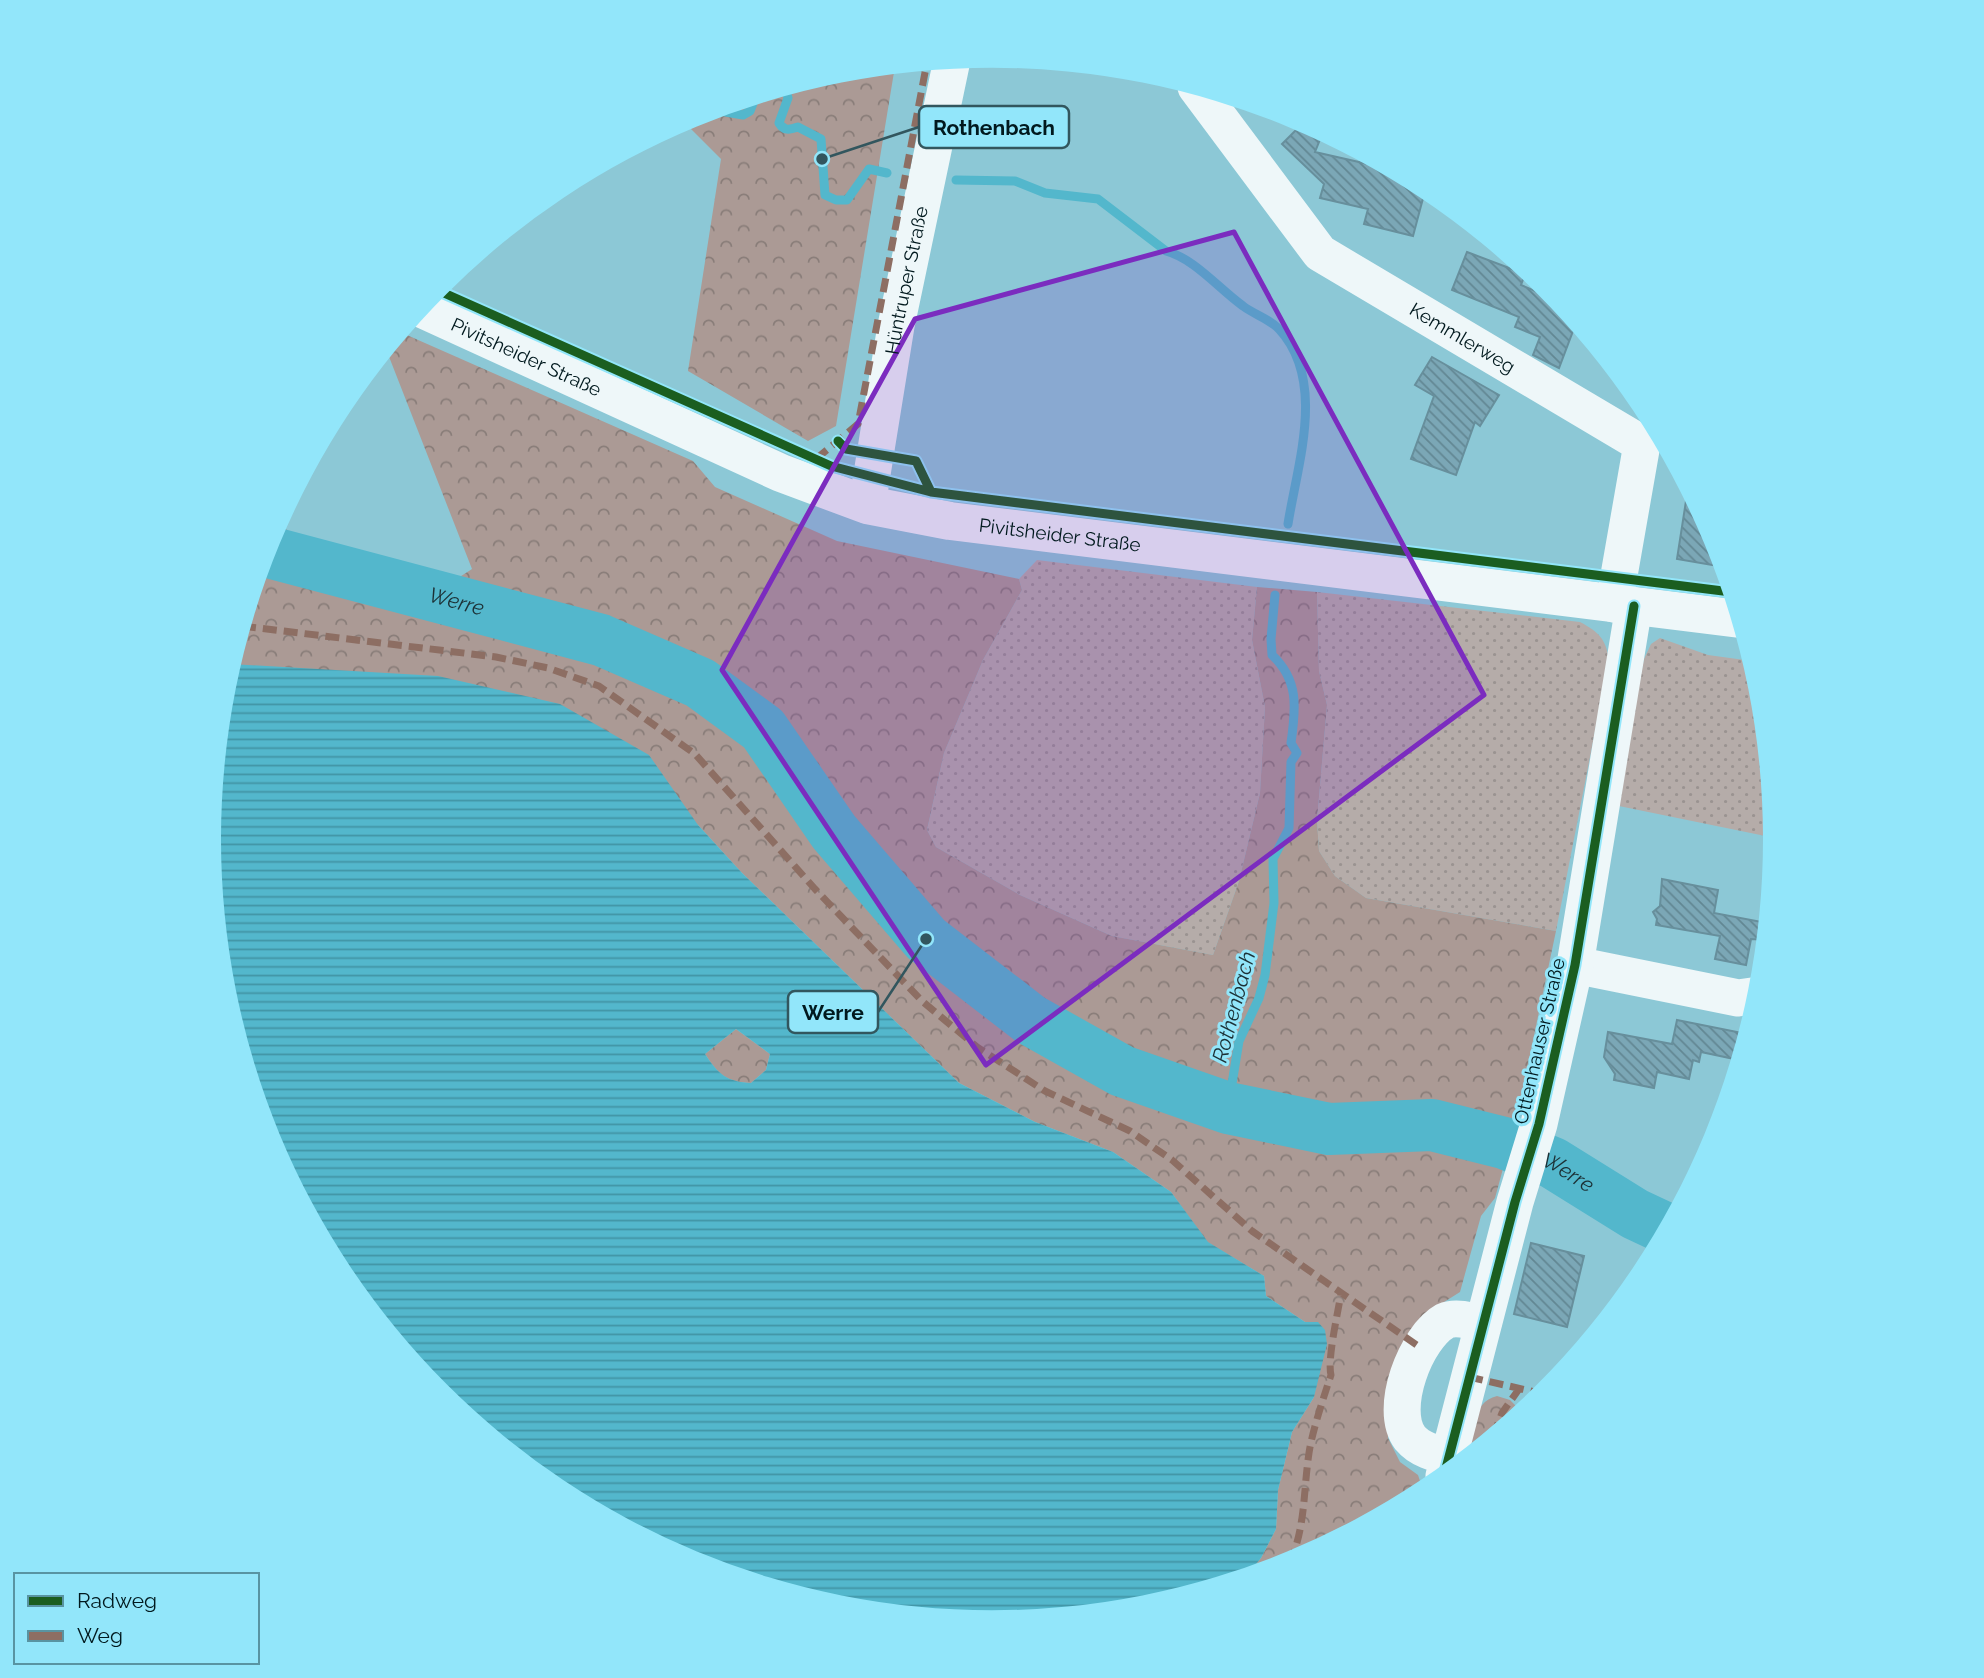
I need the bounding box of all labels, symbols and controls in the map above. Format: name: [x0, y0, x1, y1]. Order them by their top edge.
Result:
callout: Rothenbach: [919, 106, 1069, 148]
text: Rothenbach: [933, 115, 1055, 140]
street label: Hüntruper Straße: [881, 204, 932, 356]
street label: Kemmlerweg: [1406, 298, 1519, 377]
street label: Pivitsheider Straße: [448, 313, 605, 400]
street label: Pivitsheider Straße: [978, 514, 1142, 556]
water label: Werre: [426, 582, 487, 621]
water label: Rothenbach: [1207, 949, 1260, 1065]
street label: Ottenhauser Straße: [1509, 956, 1569, 1126]
callout: Werre: [788, 991, 878, 1033]
text: Werre: [802, 1000, 864, 1025]
water label: Werre: [1539, 1147, 1599, 1197]
legend: [14, 1573, 259, 1664]
text: Radweg: [77, 1588, 157, 1613]
text: Weg: [77, 1623, 123, 1648]

